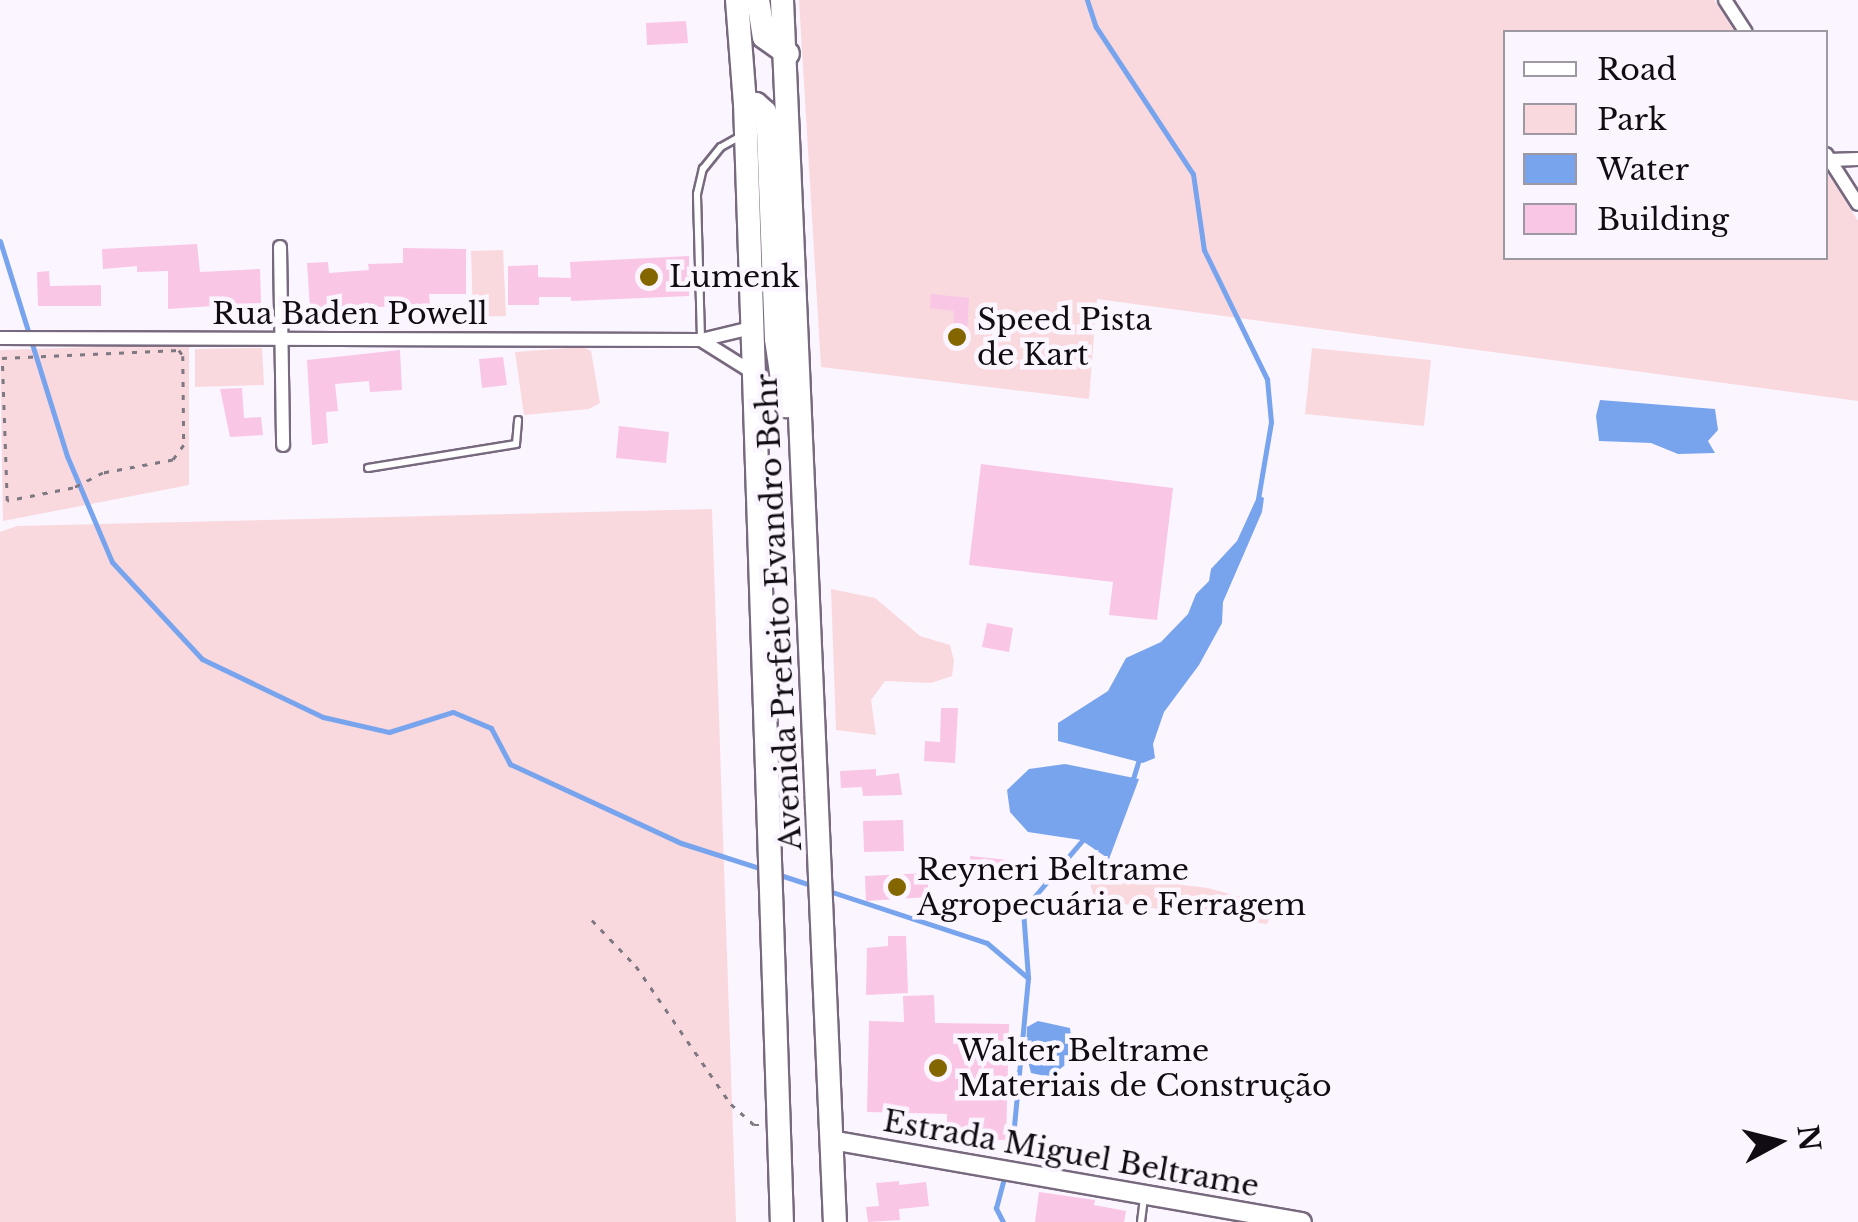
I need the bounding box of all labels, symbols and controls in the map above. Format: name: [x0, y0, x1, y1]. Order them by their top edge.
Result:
legend: [1503, 30, 1828, 260]
text: Road: [1597, 51, 1677, 88]
text: Park: [1597, 101, 1667, 138]
text: Water: [1597, 151, 1689, 188]
text: Building: [1597, 201, 1729, 238]
place label: Lumenk: [669, 259, 799, 295]
marker: Lumenk: [638, 266, 660, 288]
street label: Rua Baden Powell: [212, 296, 488, 332]
place label: Speed Pista de Kart: [977, 302, 1152, 372]
marker: Speed Pista de Kart: [946, 326, 968, 348]
street label: Avenida Prefeito Evandro Behr: [749, 373, 809, 851]
place label: Reyneri Beltrame Agropecuária e Ferragem: [917, 852, 1306, 922]
marker: Reyneri Beltrame Agropecuária e Ferragem: [886, 876, 908, 898]
place label: Walter Beltrame Materiais de Construção: [958, 1033, 1332, 1104]
marker: Walter Beltrame Materiais de Construção: [927, 1057, 949, 1079]
north arrow: [1728, 1092, 1828, 1192]
street label: Estrada Miguel Beltrame: [880, 1103, 1262, 1205]
text: N: [1789, 1123, 1827, 1153]

